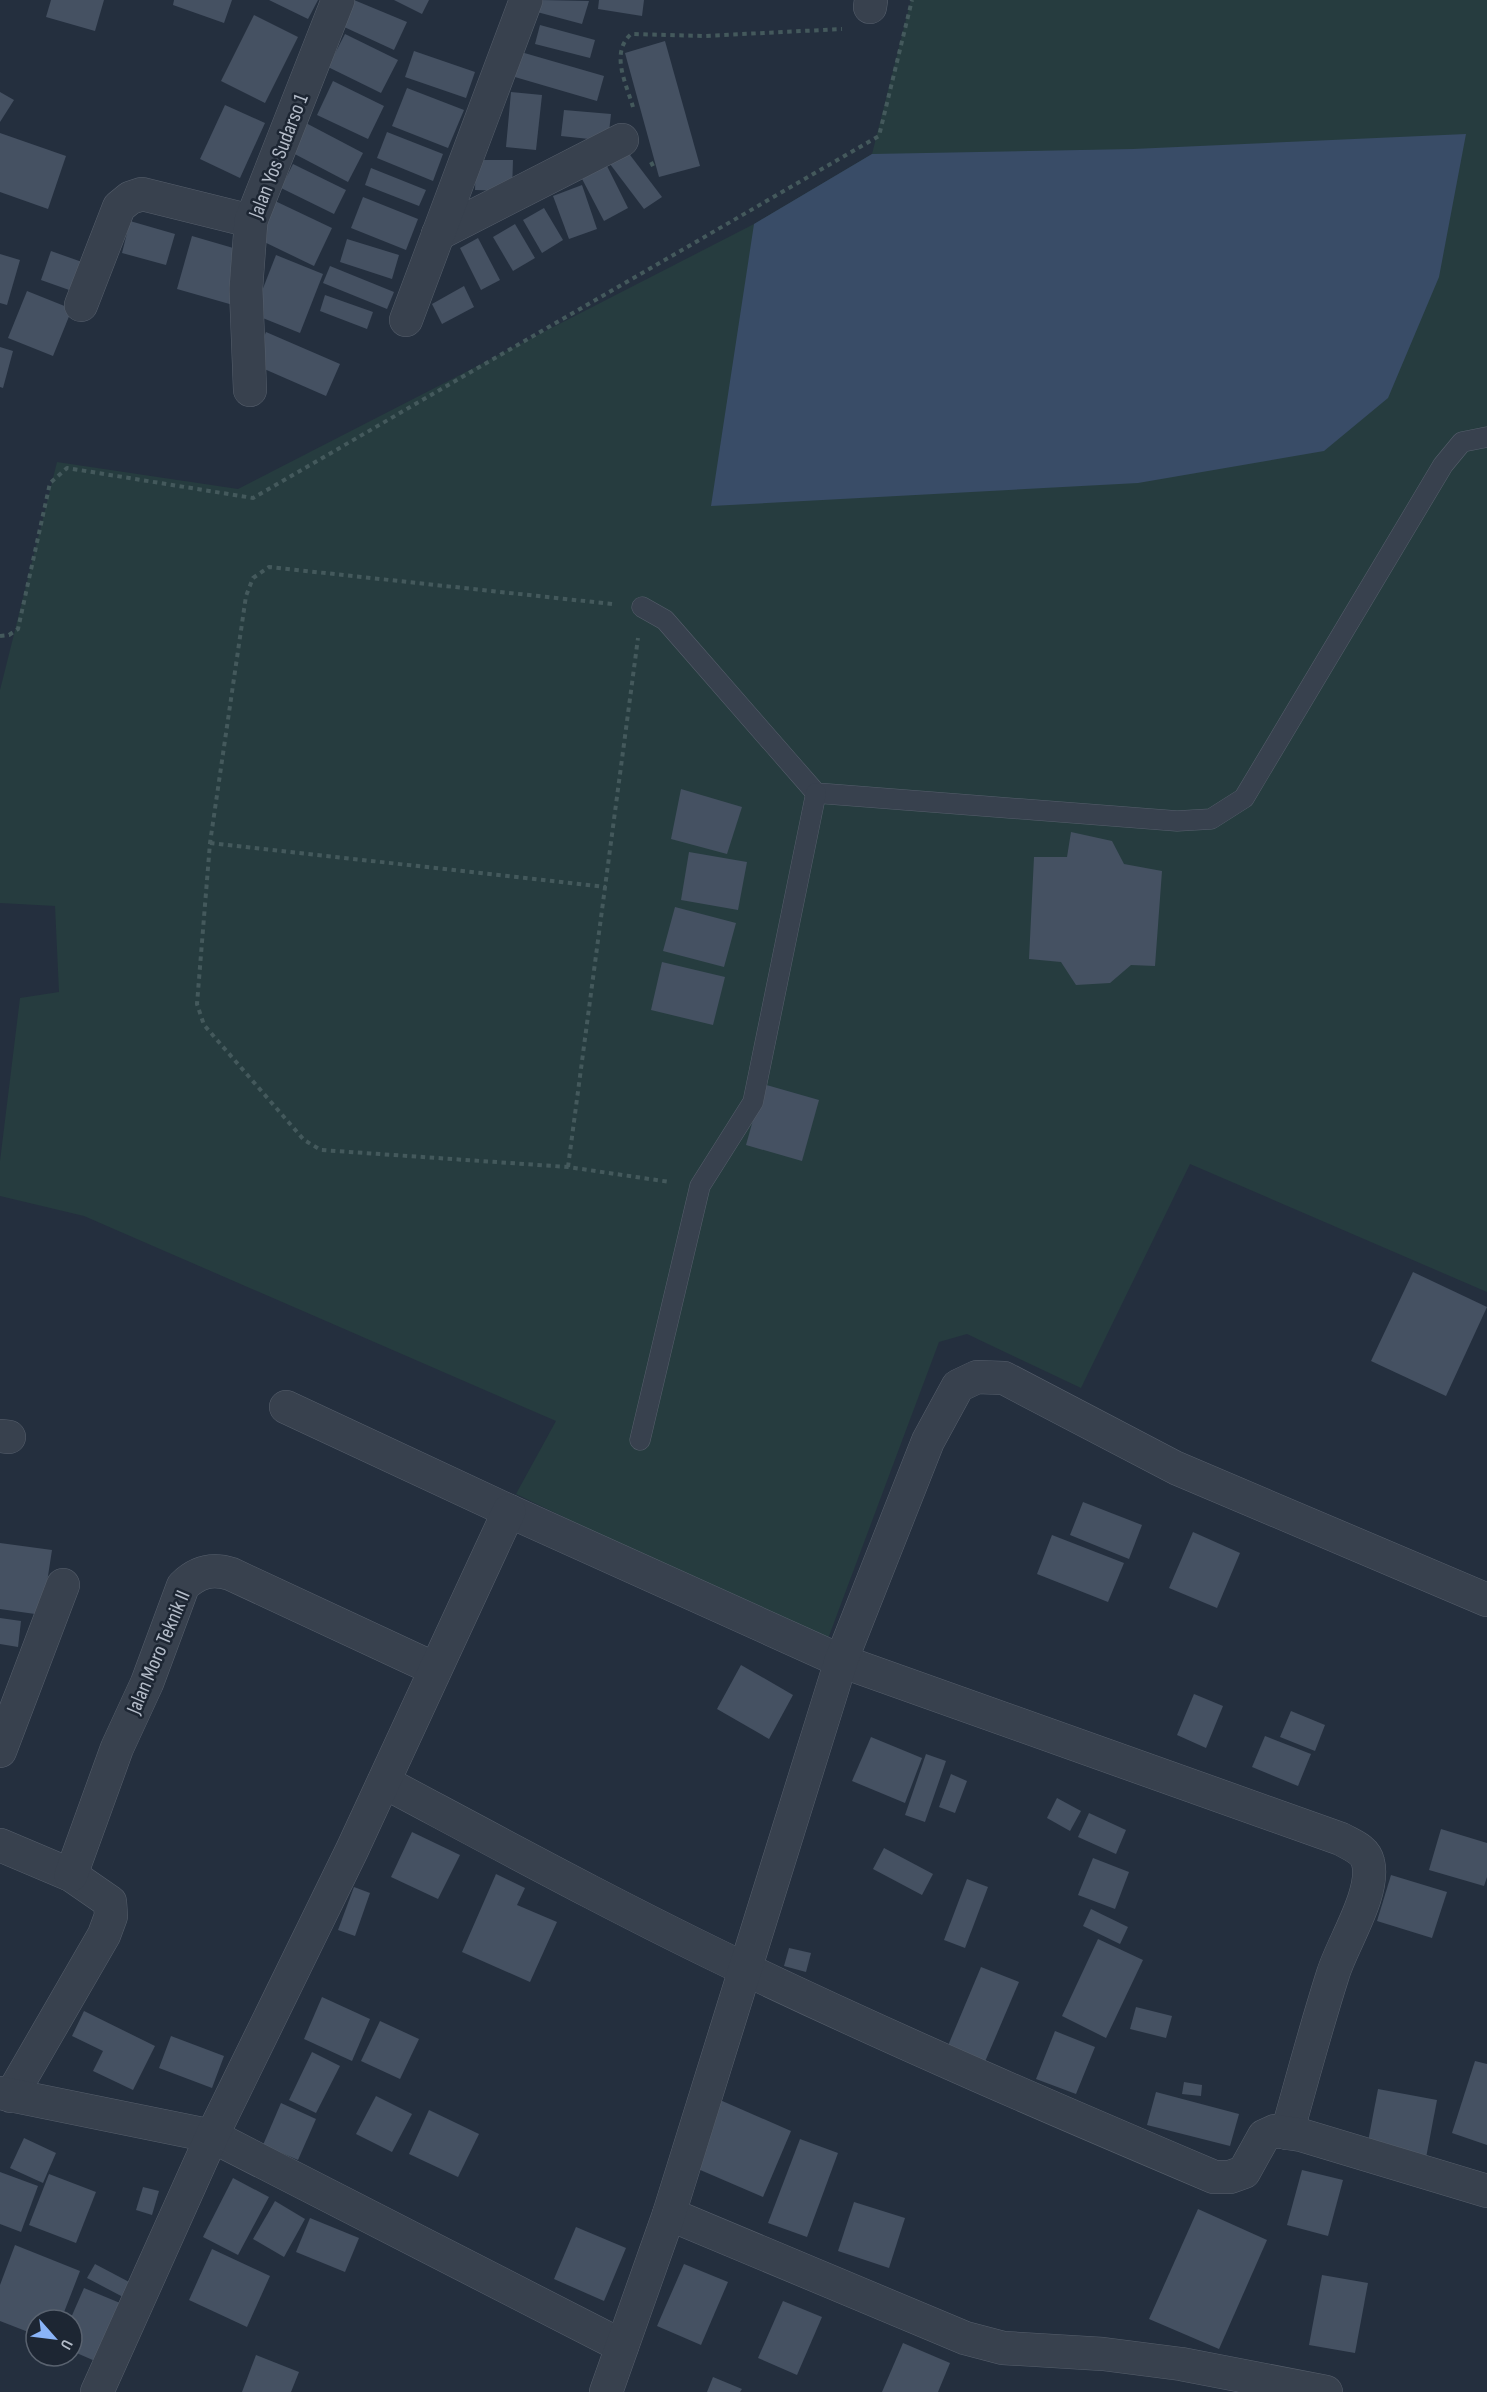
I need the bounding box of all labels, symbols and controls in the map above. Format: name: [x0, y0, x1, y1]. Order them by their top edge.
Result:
street label: Jalan Yos Sudarso 1: [243, 90, 314, 223]
street label: Jalan Moro Teknik II: [121, 1587, 196, 1719]
north arrow: [24, 2308, 84, 2368]
text: U: [56, 2336, 76, 2352]

